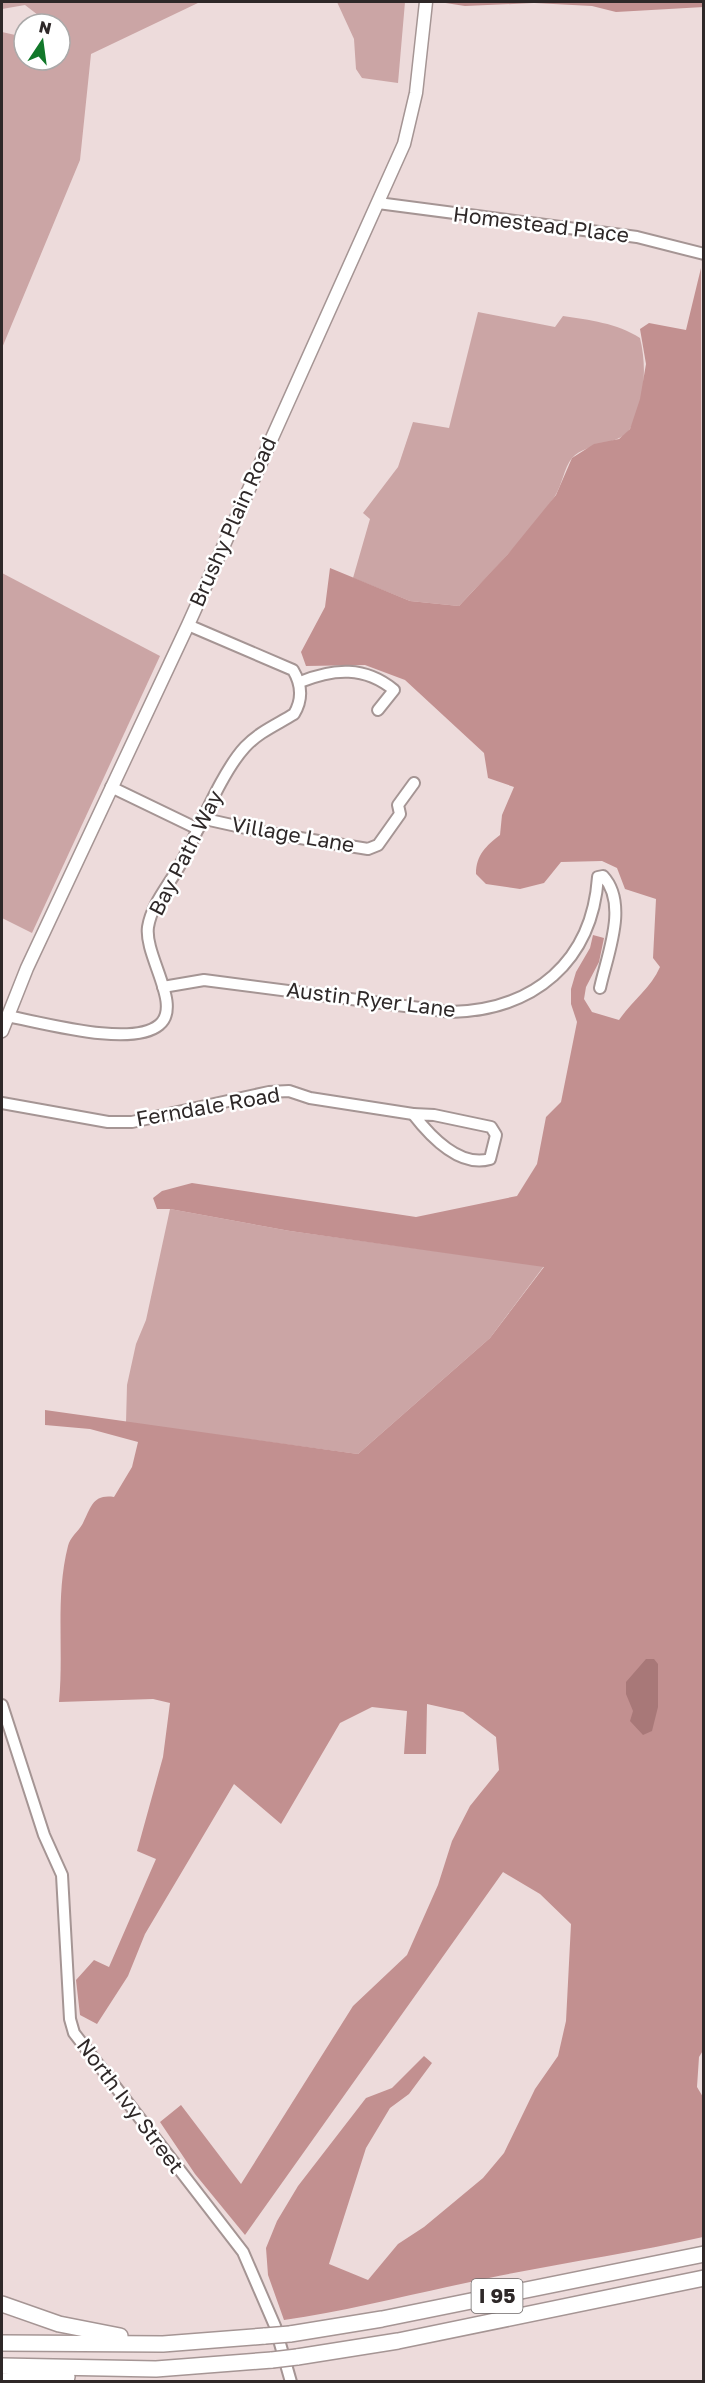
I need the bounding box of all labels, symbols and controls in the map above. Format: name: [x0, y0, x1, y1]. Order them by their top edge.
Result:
north arrow: [12, 12, 72, 72]
text: N: [37, 16, 54, 38]
street label: Homestead Place: [452, 200, 631, 248]
street label: Brushy Plain Road: [183, 433, 281, 611]
street label: Bay Path Way: [142, 785, 228, 919]
street label: Village Lane: [230, 810, 357, 858]
street label: Austin Ryer Lane: [285, 976, 457, 1022]
street label: Ferndale Road: [134, 1081, 282, 1131]
street label: North Ivy Street: [72, 2033, 190, 2178]
road number: I 95: [472, 2279, 522, 2313]

